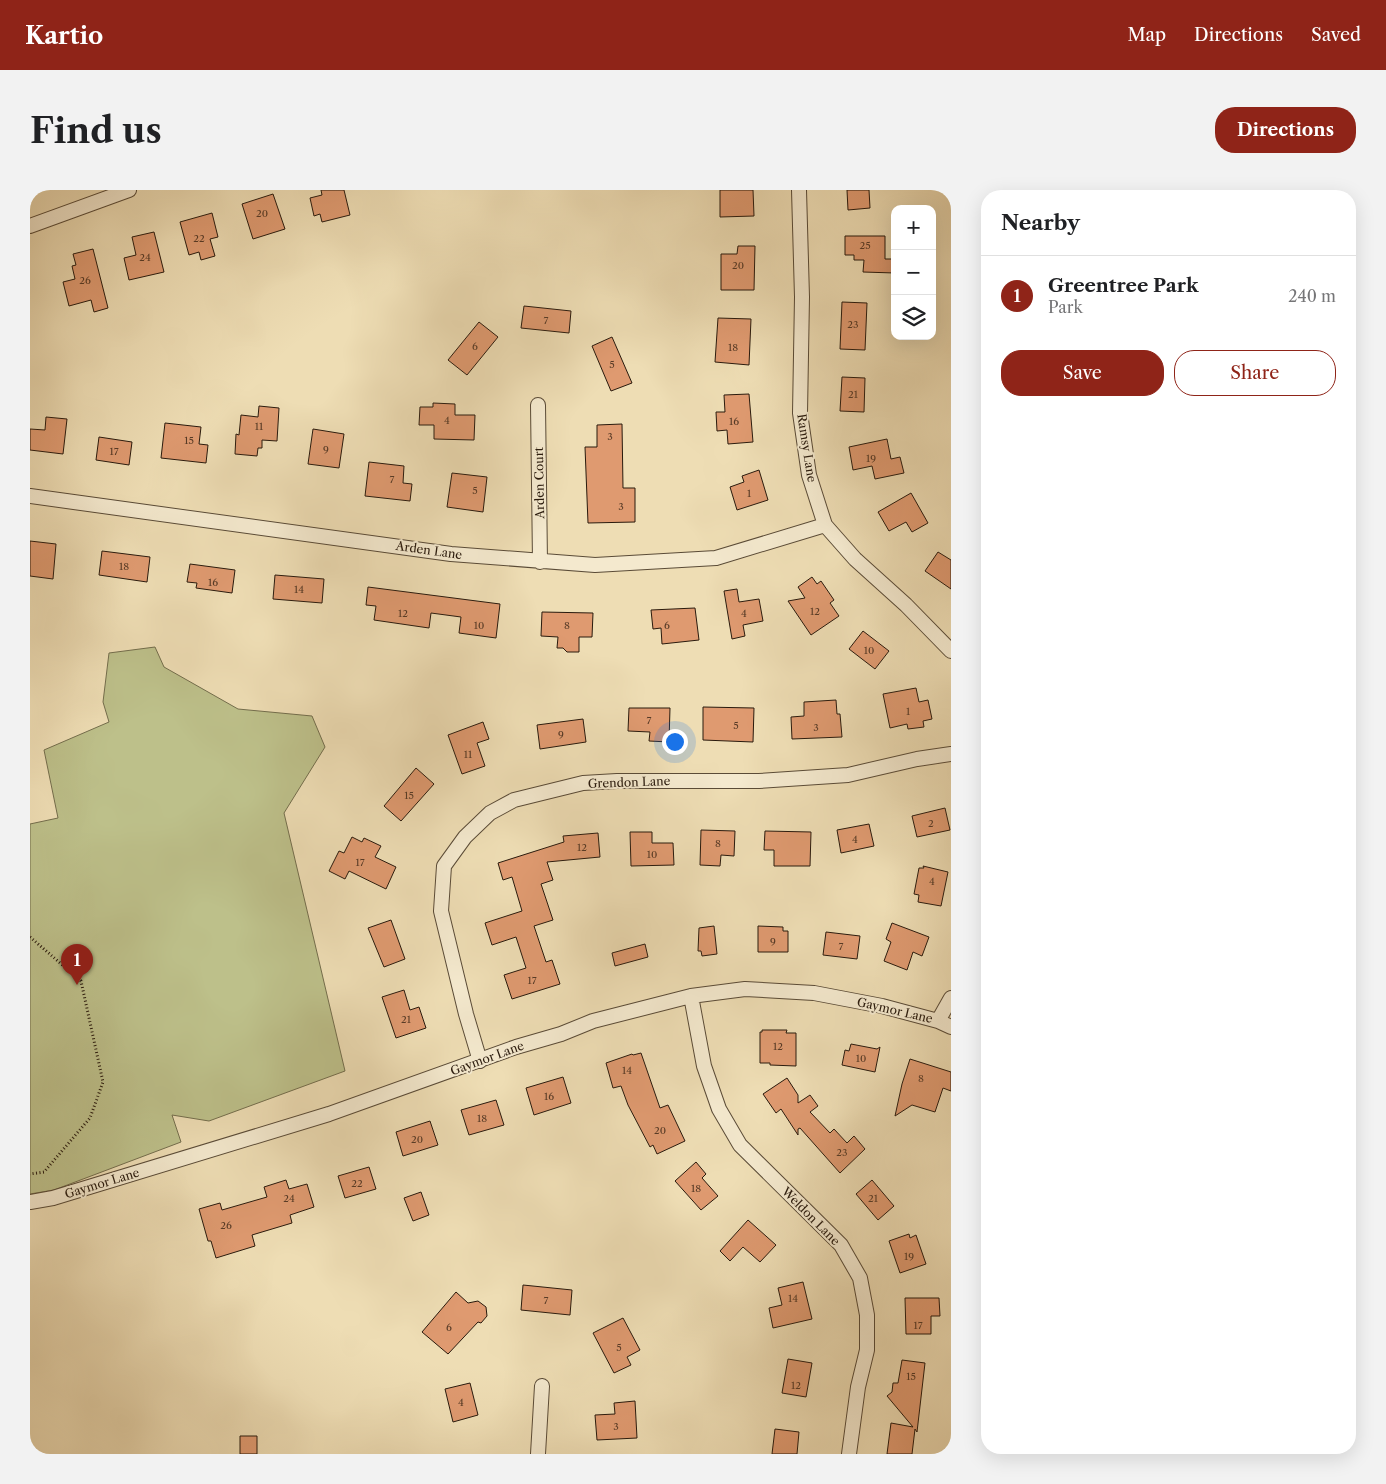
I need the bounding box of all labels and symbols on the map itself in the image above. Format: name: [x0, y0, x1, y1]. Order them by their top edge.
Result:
house number: 20: [256, 207, 268, 220]
house number: 22: [193, 232, 205, 245]
house number: 25: [859, 239, 871, 252]
house number: 24: [139, 251, 151, 264]
house number: 20: [732, 259, 744, 272]
house number: 26: [79, 274, 91, 287]
house number: 7: [544, 314, 549, 327]
house number: 23: [847, 318, 859, 331]
house number: 6: [472, 340, 478, 353]
house number: 18: [728, 341, 738, 354]
house number: 5: [609, 358, 615, 371]
house number: 21: [848, 388, 859, 401]
street label: Ramsy Lane: [794, 413, 820, 484]
house number: 4: [444, 414, 450, 427]
house number: 16: [729, 415, 739, 428]
house number: 11: [255, 420, 264, 433]
house number: 3: [607, 430, 613, 443]
house number: 15: [184, 434, 194, 447]
house number: 9: [323, 443, 329, 456]
house number: 17: [109, 445, 119, 458]
street label: Arden Court: [531, 446, 547, 520]
house number: 19: [866, 452, 876, 465]
house number: 7: [390, 473, 395, 486]
house number: 5: [472, 484, 478, 497]
house number: 1: [747, 487, 752, 500]
house number: 3: [618, 500, 624, 513]
street label: Arden Lane: [394, 538, 463, 562]
house number: 18: [119, 560, 129, 573]
house number: 16: [208, 576, 218, 589]
house number: 14: [294, 583, 304, 596]
house number: 12: [810, 605, 820, 618]
house number: 12: [398, 607, 408, 620]
house number: 4: [741, 607, 747, 620]
house number: 10: [474, 619, 484, 632]
house number: 8: [564, 619, 570, 632]
house number: 6: [664, 619, 670, 632]
house number: 10: [864, 644, 874, 657]
house number: 1: [906, 705, 911, 718]
house number: 7: [647, 714, 652, 727]
house number: 5: [733, 719, 739, 732]
house number: 3: [813, 721, 819, 734]
house number: 9: [558, 728, 564, 741]
your location: [662, 729, 688, 755]
house number: 11: [464, 748, 473, 761]
street label: Grendon Lane: [587, 773, 671, 791]
house number: 15: [404, 789, 414, 802]
house number: 2: [928, 817, 934, 830]
house number: 4: [852, 833, 858, 846]
house number: 8: [715, 837, 721, 850]
house number: 12: [577, 841, 587, 854]
house number: 10: [647, 848, 657, 861]
house number: 17: [355, 856, 365, 869]
house number: 4: [929, 875, 935, 888]
house number: 9: [770, 935, 776, 948]
house number: 7: [839, 940, 844, 953]
pin: 1: [61, 944, 93, 985]
house number: 17: [527, 974, 537, 987]
street label: Gaymor Lane: [856, 994, 935, 1026]
house number: 21: [401, 1013, 412, 1026]
street label: Gaymor Lane: [448, 1038, 526, 1078]
house number: 12: [773, 1040, 783, 1053]
house number: 10: [856, 1052, 866, 1065]
house number: 14: [622, 1064, 632, 1077]
house number: 8: [918, 1072, 924, 1085]
house number: 16: [544, 1090, 554, 1103]
house number: 18: [477, 1112, 487, 1125]
house number: 20: [654, 1124, 666, 1137]
house number: 20: [411, 1133, 423, 1146]
house number: 23: [836, 1146, 848, 1159]
street label: Gaymor Lane: [63, 1164, 141, 1201]
house number: 22: [351, 1177, 363, 1190]
house number: 18: [691, 1182, 701, 1195]
street label: Weldon Lane: [778, 1183, 843, 1248]
house number: 24: [283, 1192, 295, 1205]
house number: 21: [868, 1192, 879, 1205]
house number: 26: [220, 1219, 232, 1232]
house number: 19: [904, 1250, 914, 1263]
house number: 14: [788, 1292, 798, 1305]
house number: 7: [544, 1294, 549, 1307]
house number: 17: [913, 1319, 923, 1332]
house number: 6: [446, 1321, 452, 1334]
house number: 5: [616, 1341, 622, 1354]
house number: 15: [906, 1370, 916, 1383]
house number: 12: [791, 1379, 801, 1392]
house number: 4: [458, 1396, 464, 1409]
house number: 3: [613, 1420, 619, 1433]

